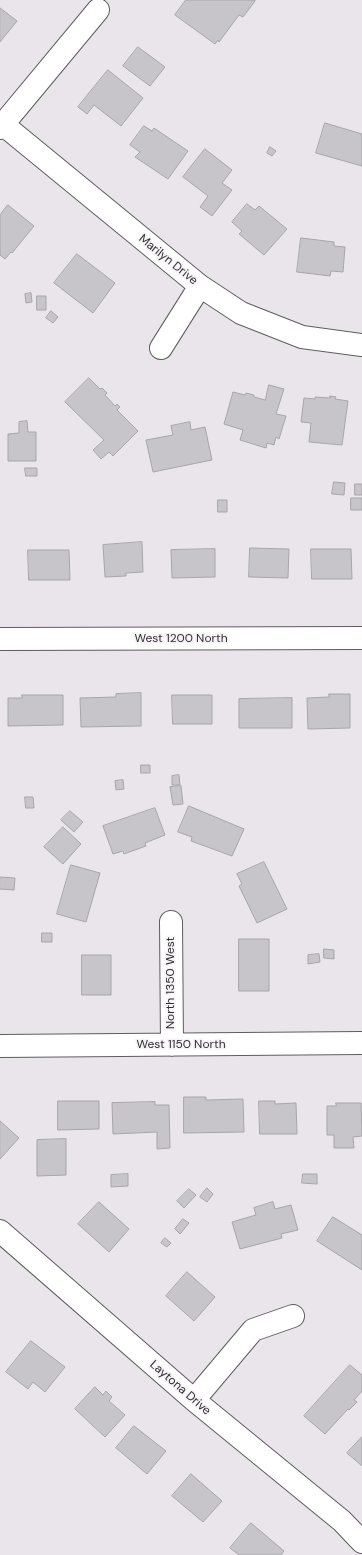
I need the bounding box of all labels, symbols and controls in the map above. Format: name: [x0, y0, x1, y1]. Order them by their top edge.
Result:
street label: Marilyn Drive: [136, 232, 200, 288]
street label: West 1200 North: [134, 632, 228, 646]
street label: North 1350 West: [164, 937, 178, 1029]
street label: West 1150 North: [136, 1038, 226, 1052]
street label: Laytona Drive: [147, 1358, 213, 1418]

